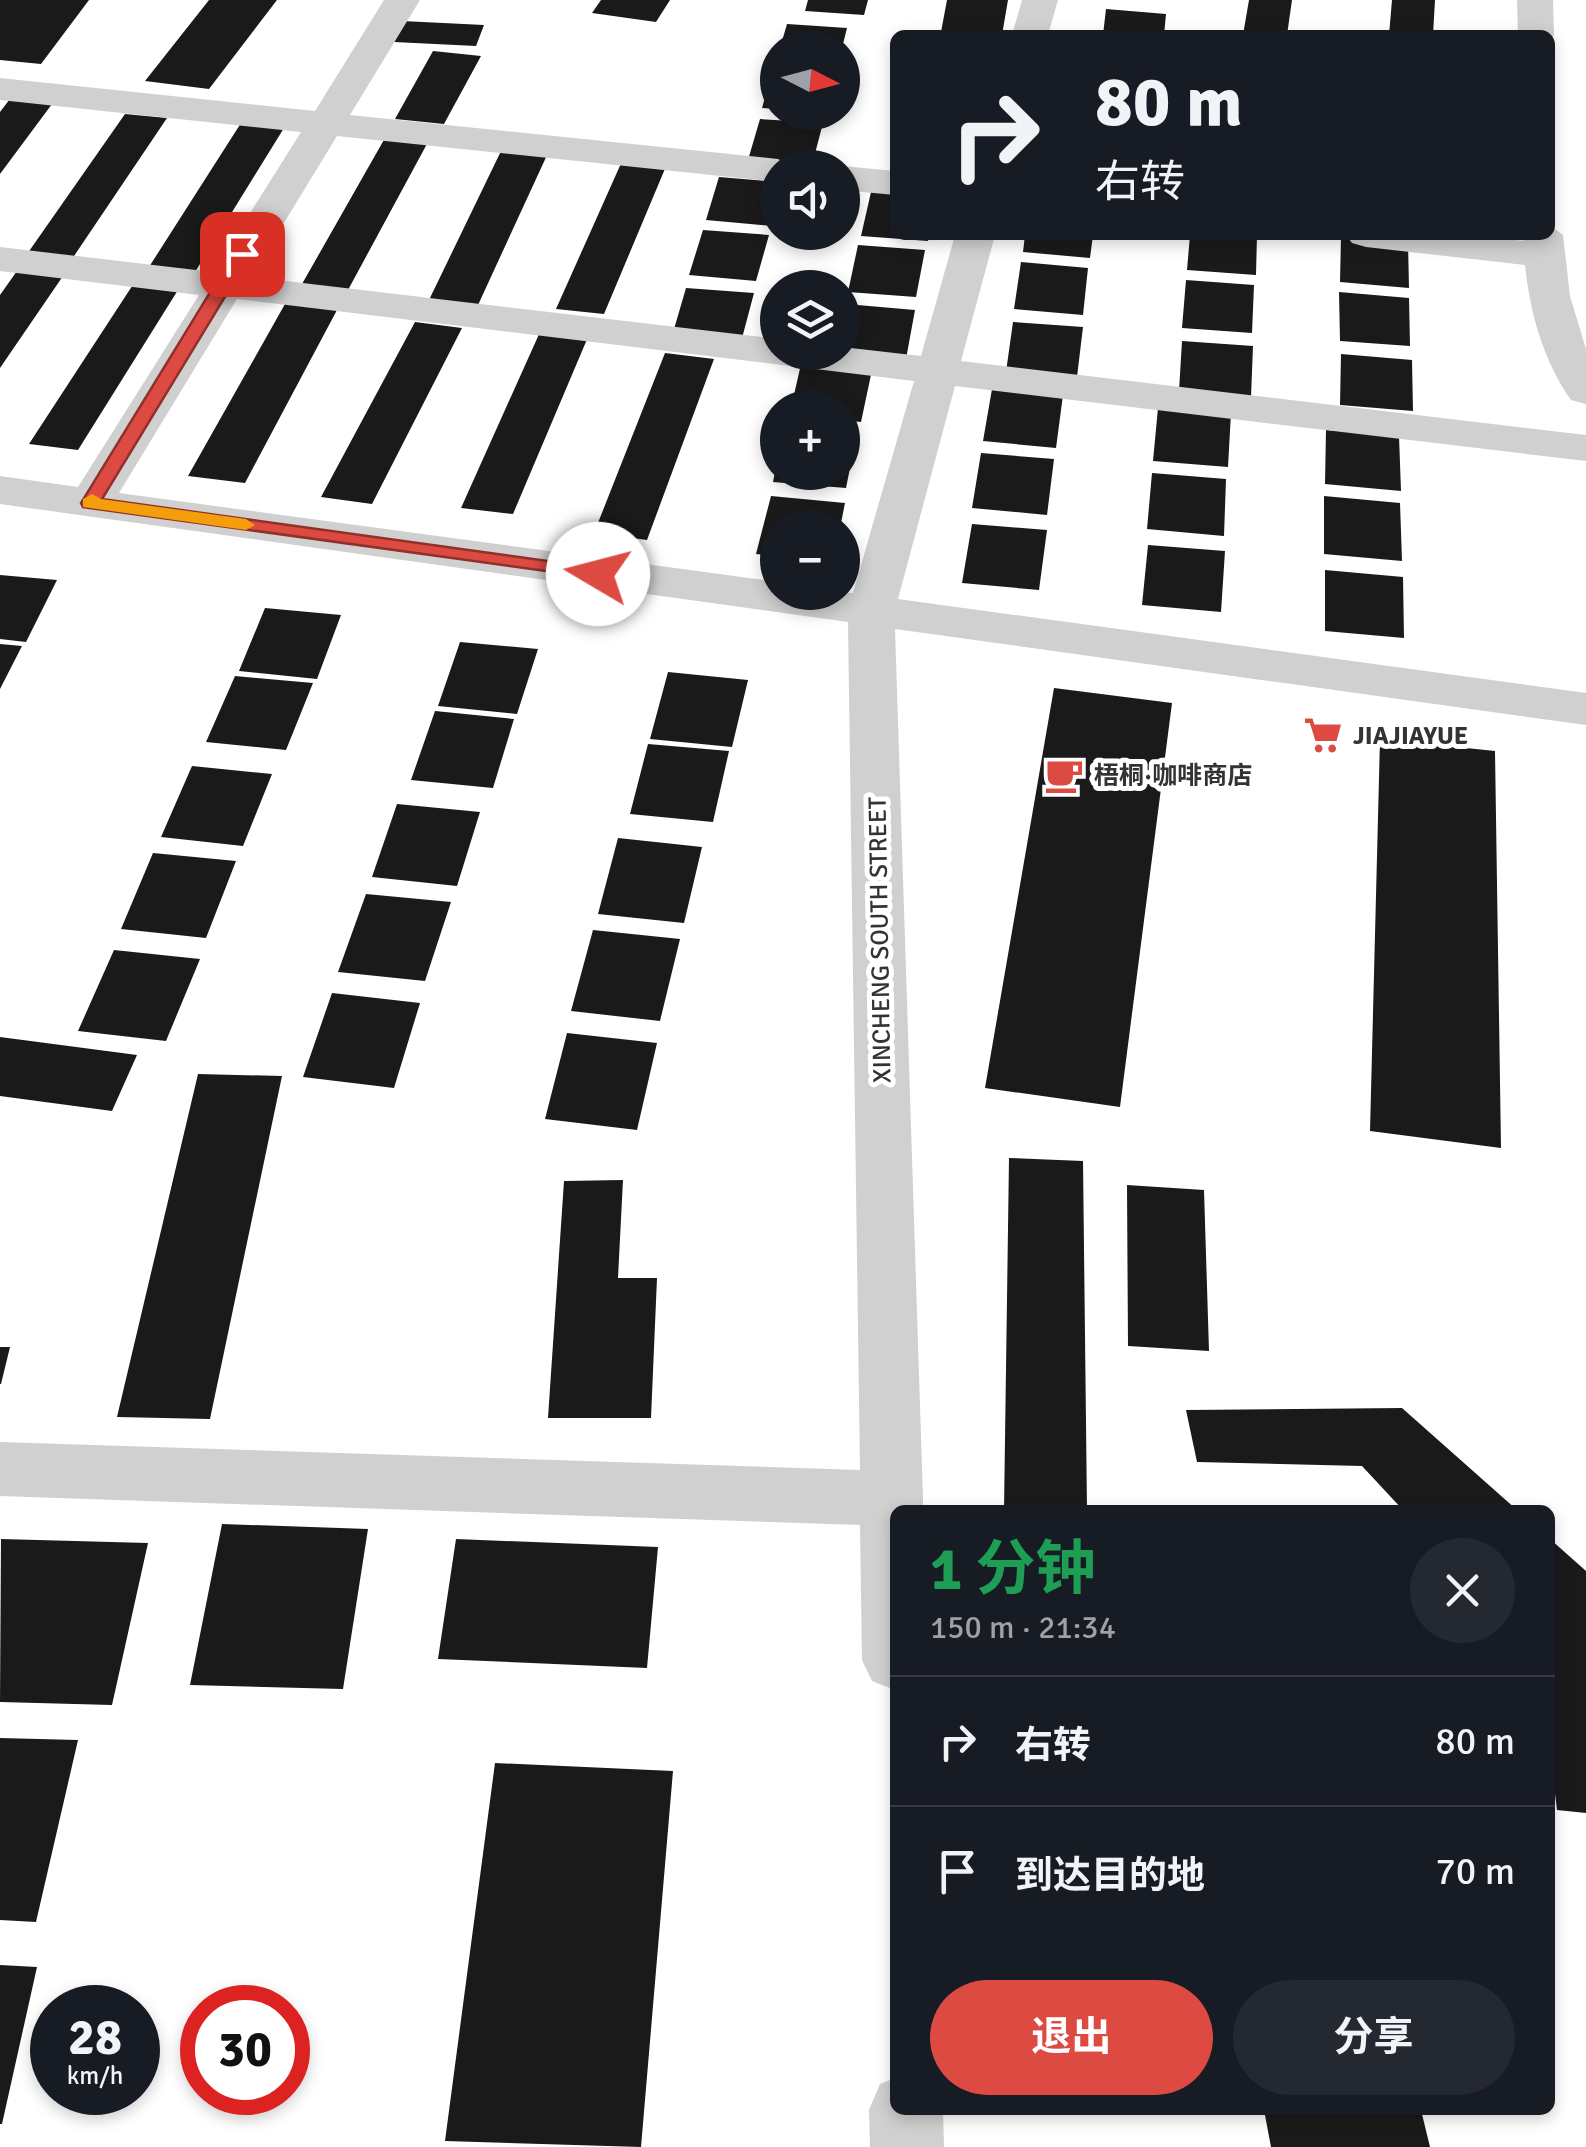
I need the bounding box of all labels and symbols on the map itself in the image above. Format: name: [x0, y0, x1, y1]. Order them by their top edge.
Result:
north arrow: [760, 30, 860, 130]
pin: [200, 212, 285, 297]
position arrow: [546, 522, 650, 626]
supermarket icon: JIAJIAYUE: [1302, 714, 1344, 756]
place label: JIAJIAYUE: [1353, 720, 1468, 751]
cafe icon: 梧桐·咖啡商店: [1043, 754, 1085, 796]
place label: 梧桐·咖啡商店: [1094, 760, 1252, 791]
street label: XINCHENG SOUTH STREET: [861, 796, 897, 1083]
speed limit sign: 30: [180, 1985, 310, 2115]

